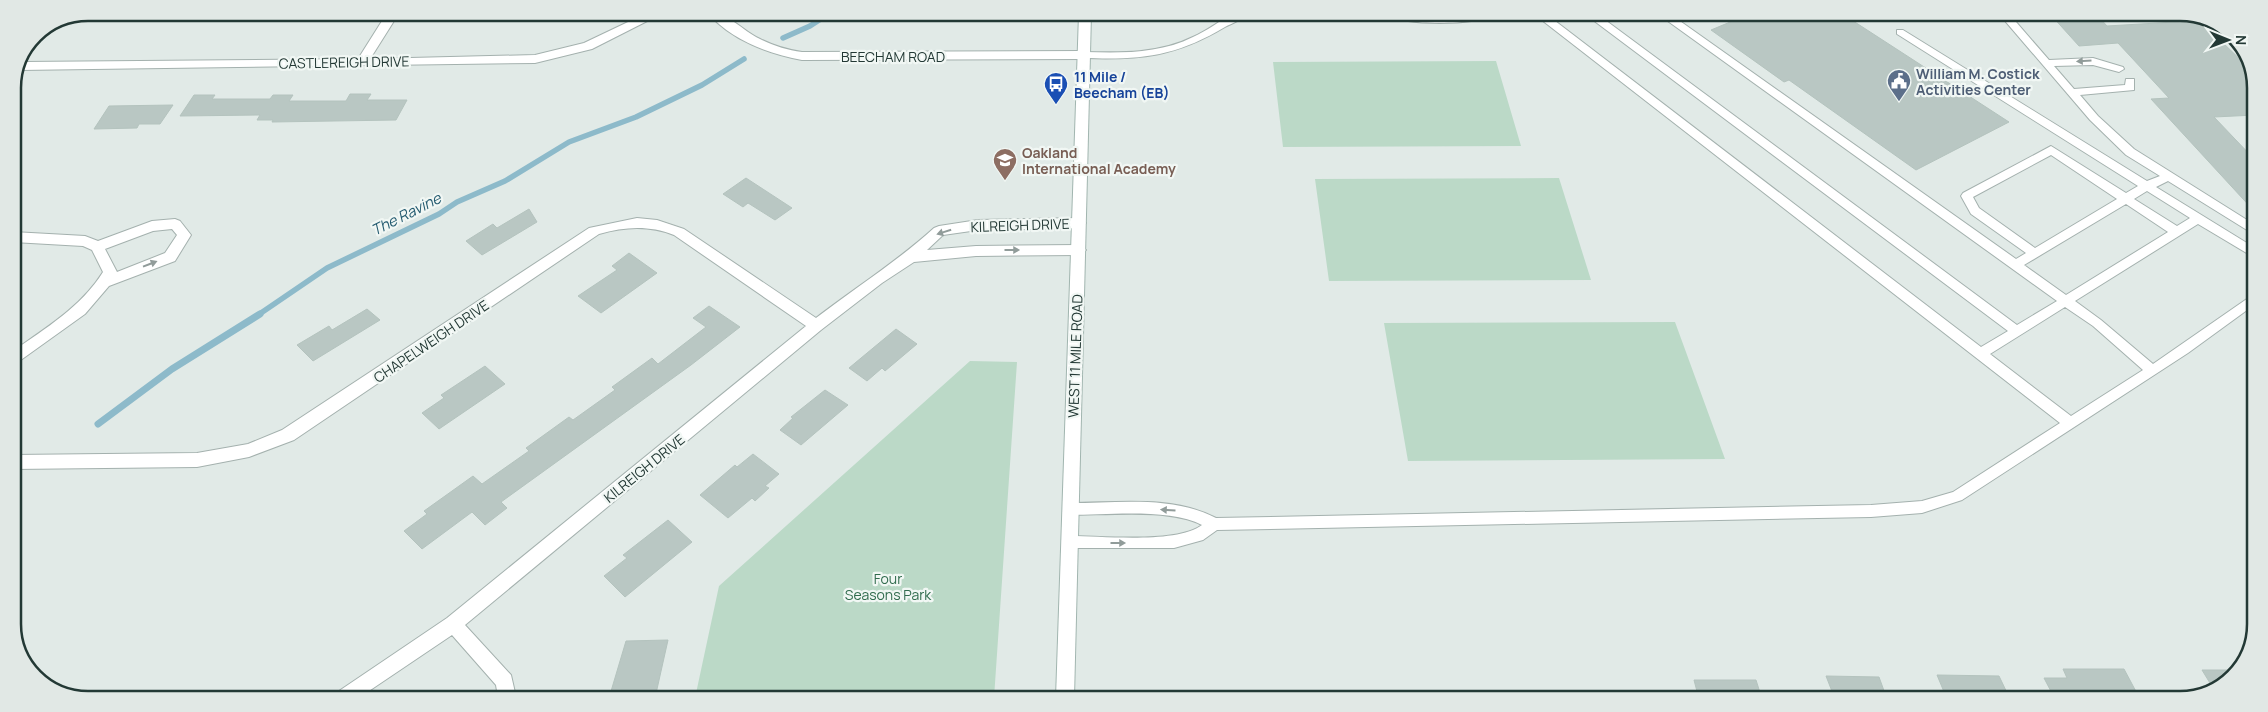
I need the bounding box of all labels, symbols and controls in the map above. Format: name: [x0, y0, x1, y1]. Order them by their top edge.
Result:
north arrow: [2203, 15, 2253, 65]
text: N: [2232, 35, 2251, 45]
street label: BEECHAM ROAD: [841, 47, 945, 66]
street label: CASTLEREIGH DRIVE: [278, 51, 410, 73]
one-way arrow: [2075, 57, 2091, 65]
place label: William M. Costick Activities Center: [1916, 64, 2040, 99]
place label: 11 Mile / Beecham (EB): [1074, 67, 1170, 102]
public building icon: William M. Costick Activities Center: [1886, 68, 1912, 102]
bus stop icon: 11 Mile / Beecham (EB): [1043, 71, 1069, 105]
place label: Oakland International Academy: [1022, 143, 1176, 178]
school or university icon: Oakland International Academy: [992, 147, 1018, 181]
water label: The Ravine: [367, 187, 446, 241]
street label: KILREIGH DRIVE: [970, 214, 1070, 236]
one-way arrow: [936, 228, 951, 236]
one-way arrow: [1004, 246, 1020, 254]
one-way arrow: [143, 260, 157, 268]
street label: WEST 11 MILE ROAD: [1063, 294, 1087, 418]
street label: CHAPELWEIGH DRIVE: [370, 295, 492, 387]
street label: KILREIGH DRIVE: [600, 429, 688, 507]
one-way arrow: [1160, 506, 1176, 514]
one-way arrow: [1111, 539, 1127, 547]
park label: Four Seasons Park: [845, 569, 932, 604]

